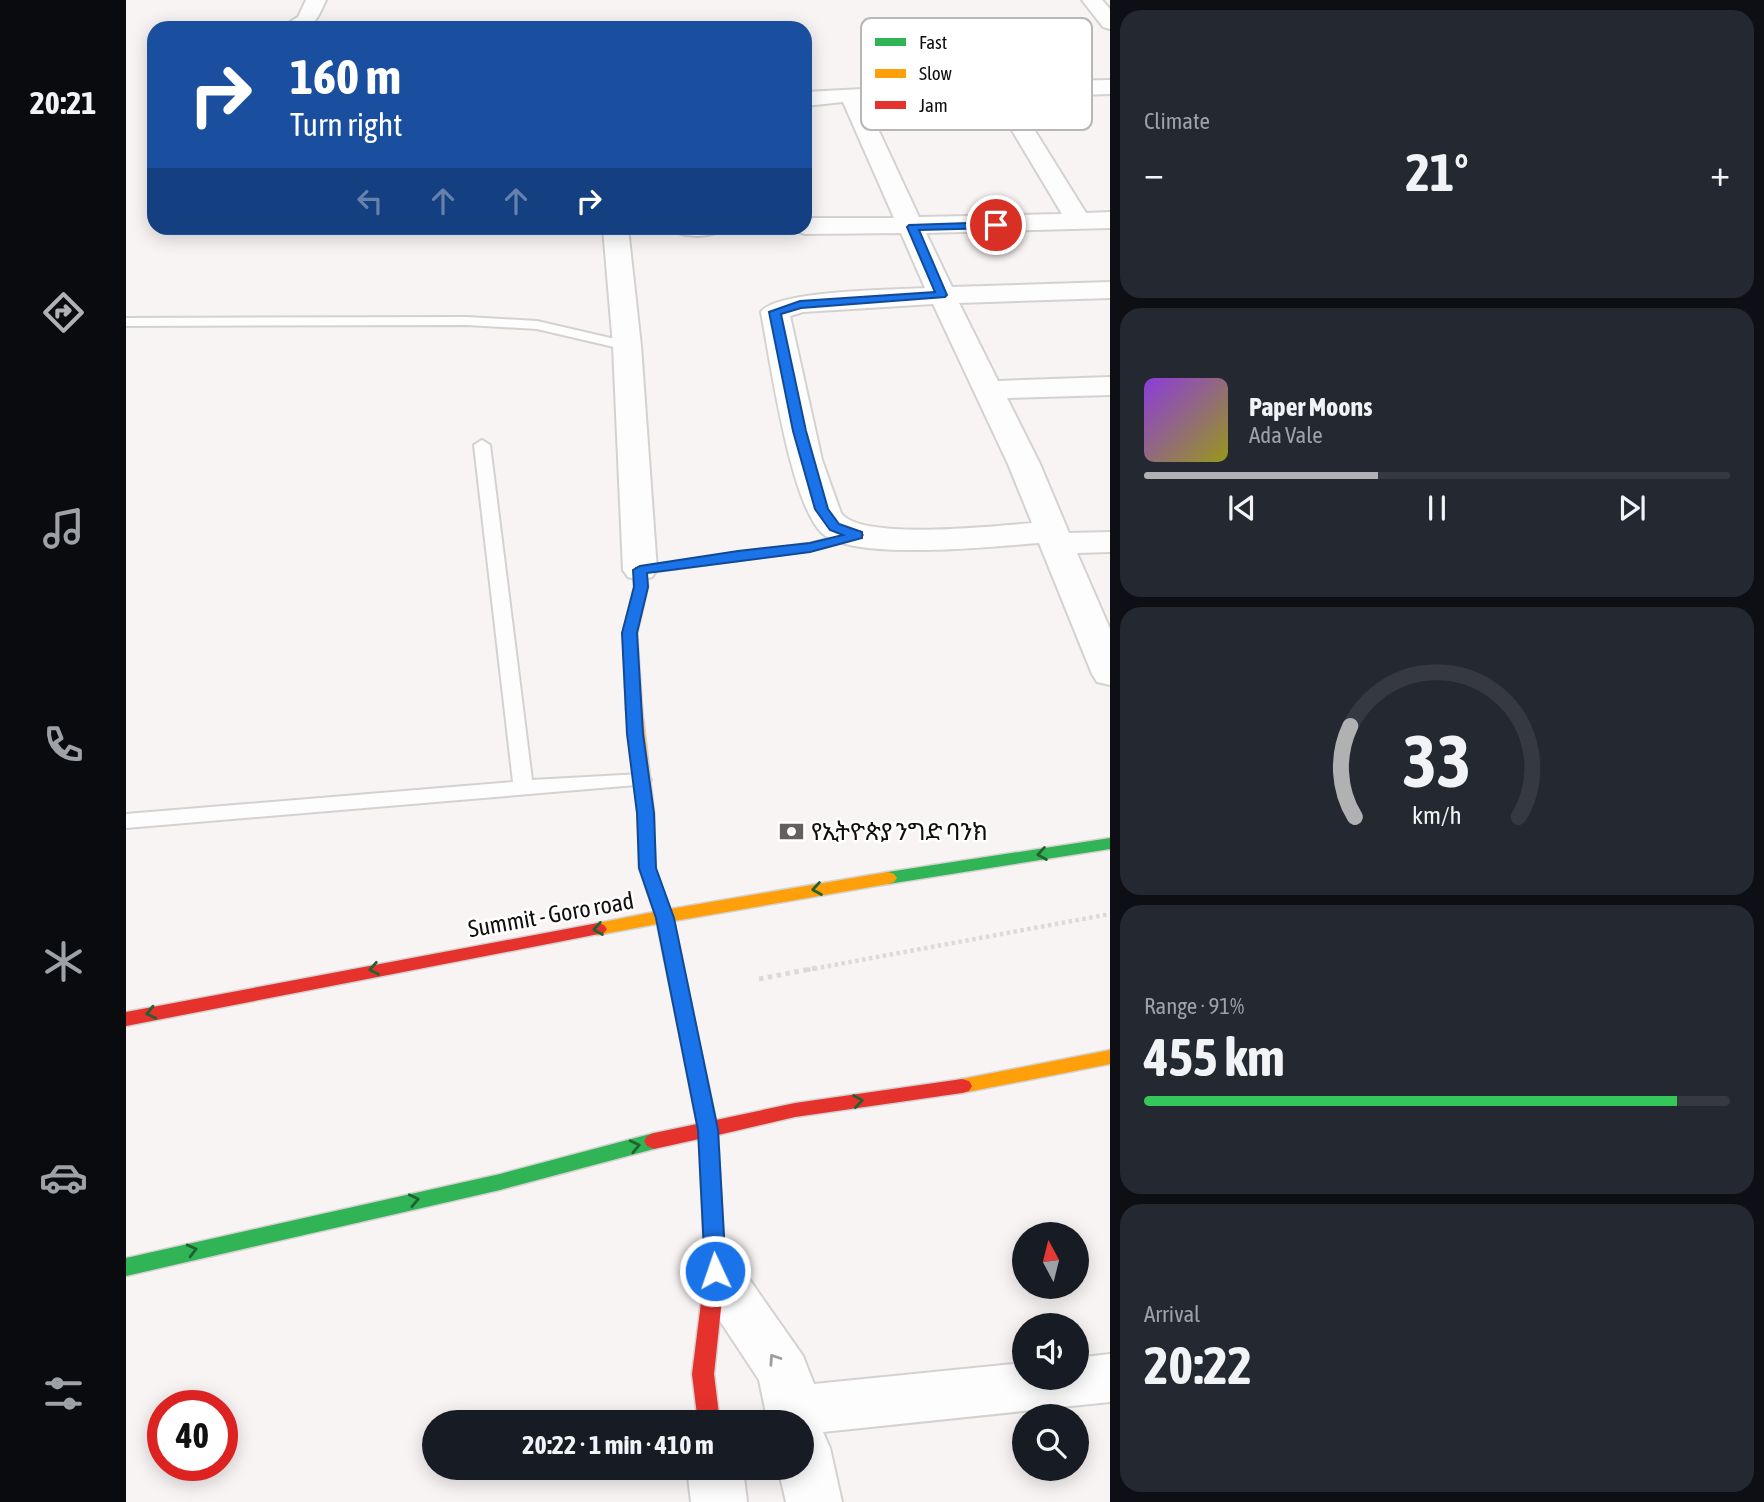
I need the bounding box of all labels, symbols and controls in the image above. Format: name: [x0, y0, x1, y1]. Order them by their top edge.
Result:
legend: [861, 18, 1092, 130]
text: Fast: [919, 31, 947, 53]
text: 160 m: [290, 48, 401, 104]
icon: right: [175, 49, 266, 140]
text: Slow: [919, 62, 953, 84]
text: 20:21: [30, 84, 96, 121]
text: Jam: [919, 94, 948, 116]
text: Turn right: [290, 106, 403, 143]
text: Climate: [1144, 108, 1210, 134]
text: 21°: [1405, 142, 1469, 202]
text: −: [1144, 151, 1164, 194]
text: +: [1710, 151, 1730, 194]
icon: left: [351, 182, 389, 220]
icon: ahead: [424, 182, 462, 220]
icon: ahead: [497, 182, 535, 220]
icon: right: [570, 182, 608, 220]
pin: [966, 195, 1026, 255]
icon: arrive: [977, 206, 1015, 244]
icon: directions: [39, 288, 88, 337]
text: Paper Moons: [1249, 392, 1372, 422]
text: Ada Vale: [1249, 422, 1323, 448]
icon: previous: [1223, 489, 1261, 527]
icon: pause: [1418, 489, 1456, 527]
icon: next: [1613, 489, 1651, 527]
icon: music: [39, 504, 88, 553]
text: 33: [1403, 719, 1471, 802]
icon: phone: [39, 720, 88, 769]
text: km/h: [1412, 801, 1462, 829]
bank icon: የኢትዮጵያ ንግድ ባንክ: [777, 818, 805, 846]
place label: የኢትዮጵያ ንግድ ባንክ: [811, 818, 988, 845]
one-way arrow: [1036, 846, 1048, 861]
one-way arrow: [812, 881, 823, 896]
street label: Summit - Goro road: [466, 887, 636, 942]
one-way arrow: [592, 921, 604, 936]
icon: climate: [39, 937, 88, 986]
one-way arrow: [368, 961, 380, 976]
text: Range · 91%: [1144, 993, 1244, 1019]
one-way arrow: [145, 1005, 157, 1019]
text: 455 km: [1144, 1027, 1285, 1087]
one-way arrow: [852, 1094, 864, 1109]
one-way arrow: [629, 1139, 641, 1154]
icon: car: [39, 1153, 88, 1202]
one-way arrow: [408, 1194, 420, 1209]
north arrow: [1012, 1222, 1088, 1298]
map controls: [1012, 1222, 1089, 1481]
position arrow: [678, 1234, 752, 1308]
one-way arrow: [186, 1244, 198, 1258]
text: Arrival: [1144, 1301, 1200, 1327]
button: sound: [1012, 1313, 1089, 1390]
text: 20:22: [1144, 1335, 1252, 1395]
one-way arrow: [770, 1354, 783, 1367]
icon: filters: [39, 1369, 88, 1418]
speed limit sign: 40: [147, 1390, 238, 1481]
button: search: [1012, 1404, 1089, 1481]
text: 20:22 · 1 min · 410 m: [522, 1430, 714, 1460]

